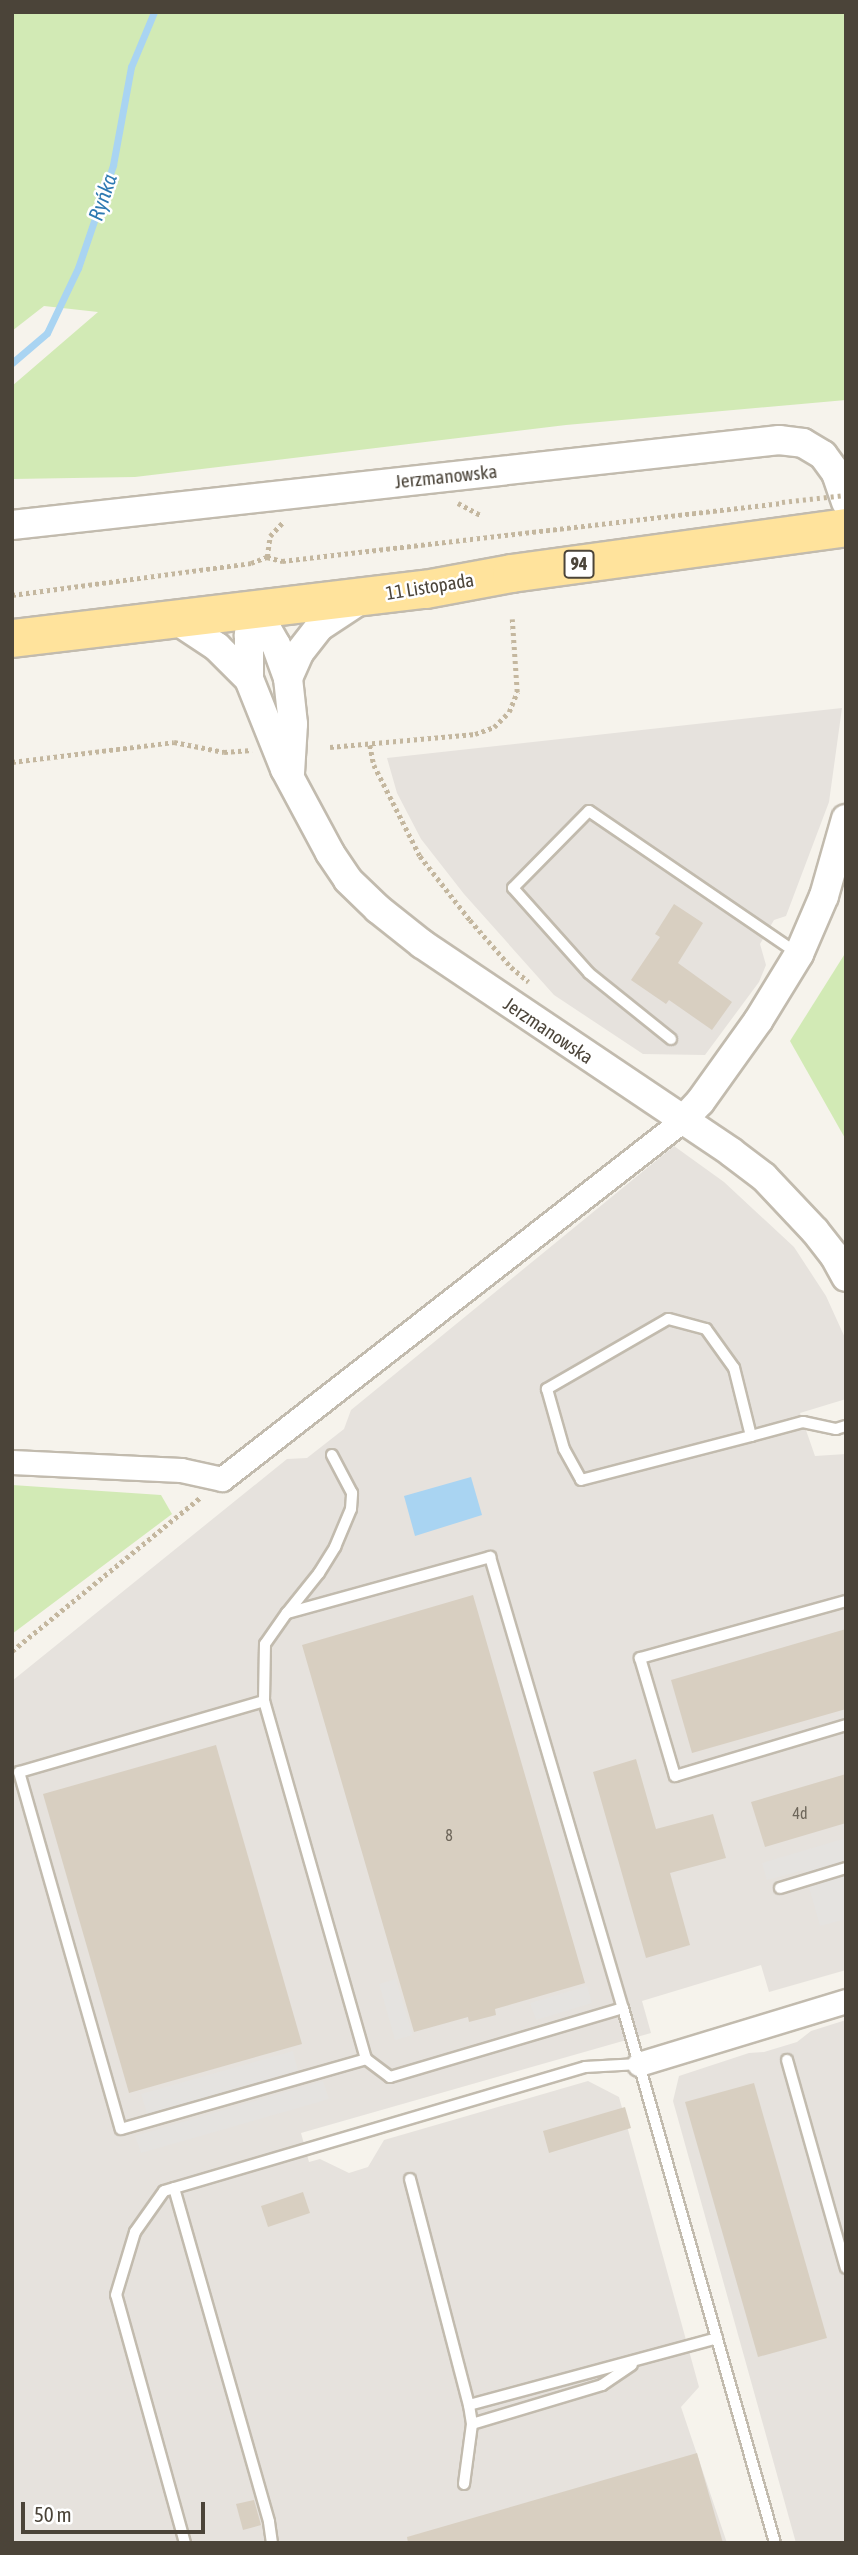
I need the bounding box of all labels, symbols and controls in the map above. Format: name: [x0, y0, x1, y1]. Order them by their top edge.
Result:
water label: Ryńka: [82, 170, 122, 224]
street label: Jerzmanowska: [394, 460, 498, 494]
road number: 94: [563, 550, 595, 578]
street label: 11 Listopada: [384, 569, 476, 605]
street label: Jerzmanowska: [499, 993, 597, 1069]
house number: 4d: [792, 1803, 808, 1823]
house number: 8: [445, 1825, 453, 1845]
scale bar: [24, 2488, 208, 2532]
text: 50 m: [34, 2502, 72, 2526]

